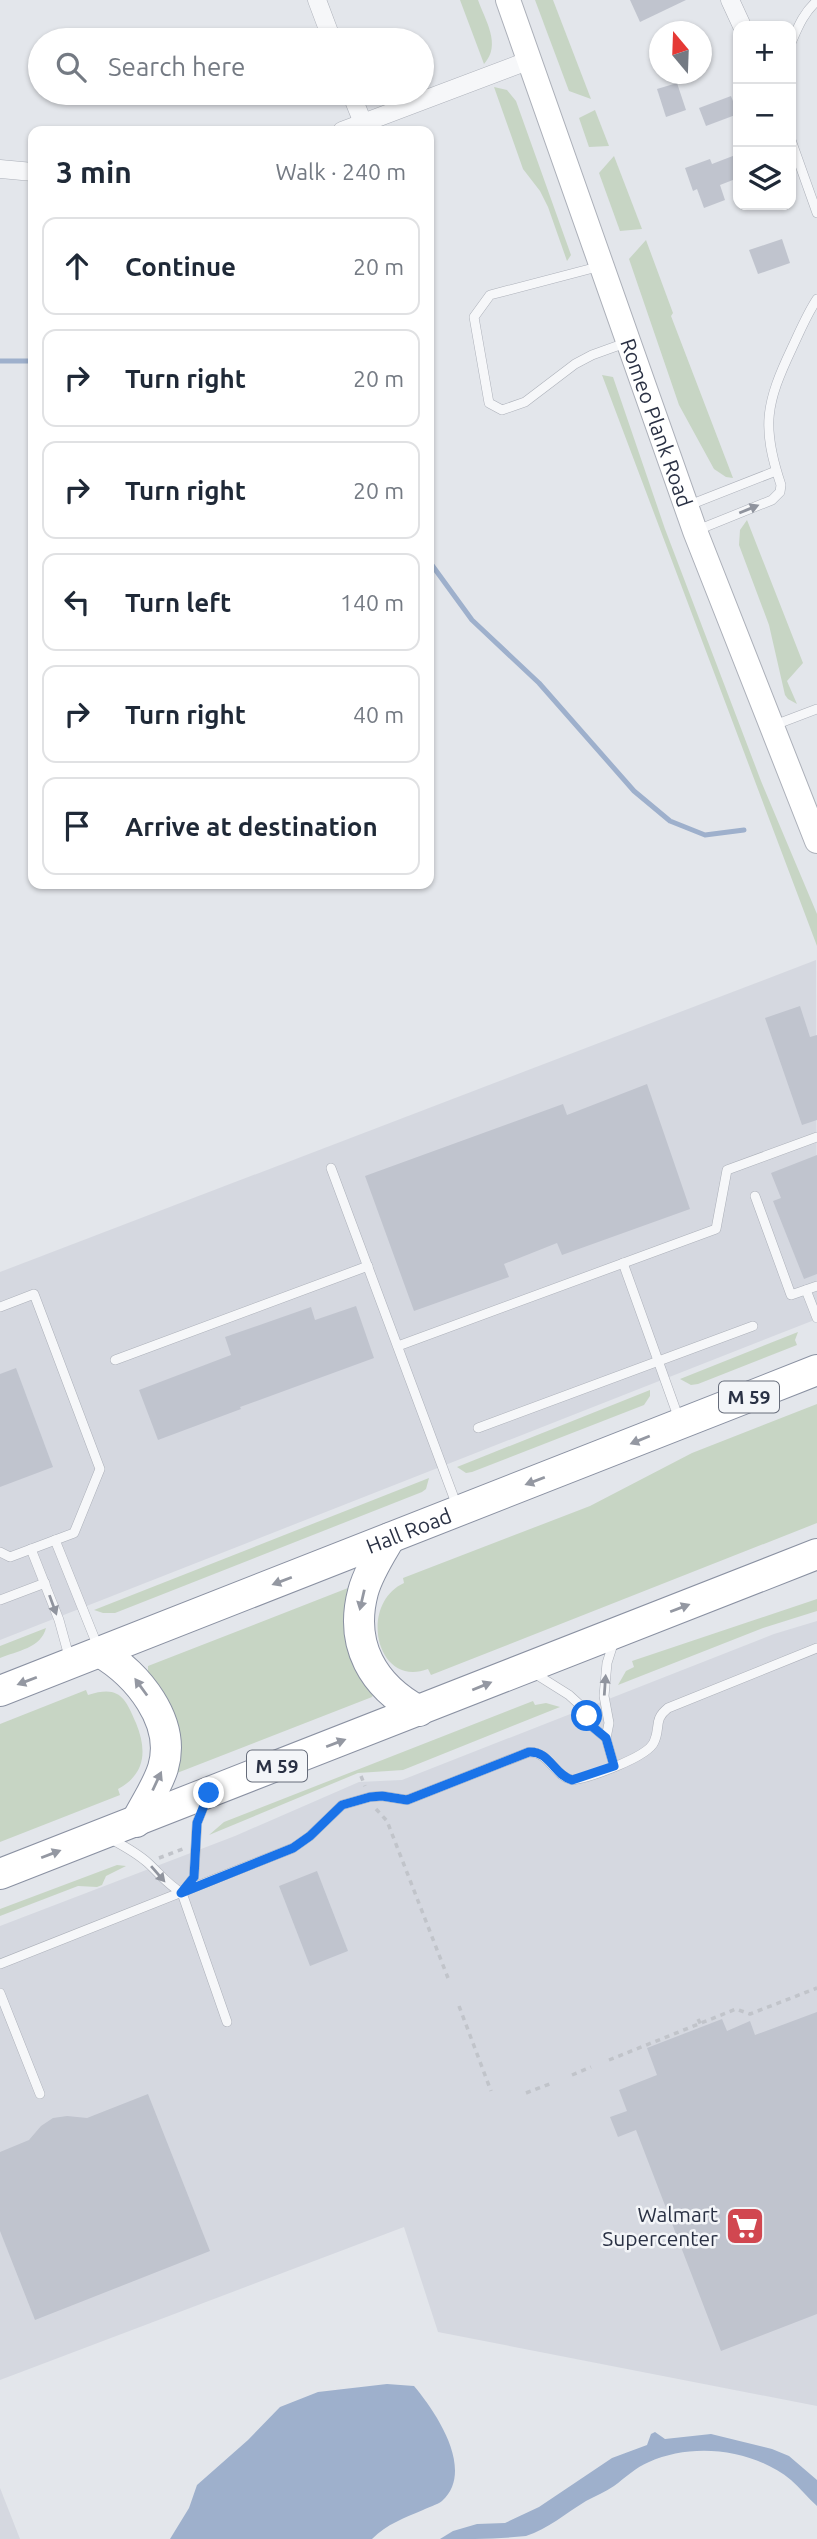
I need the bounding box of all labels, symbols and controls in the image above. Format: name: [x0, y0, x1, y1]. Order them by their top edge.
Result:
north arrow: [649, 21, 712, 84]
map controls: [733, 21, 796, 210]
button: +: [733, 21, 796, 84]
search box: [28, 28, 434, 105]
icon: search: [52, 48, 90, 86]
text: Search here: [108, 52, 245, 81]
button: −: [733, 84, 796, 147]
button: layers: [733, 147, 796, 210]
text: 3 min: [56, 155, 132, 189]
text: Walk · 240 m: [275, 159, 406, 184]
icon: ahead: [58, 247, 96, 285]
text: Continue: [125, 252, 236, 281]
text: 20 m: [353, 254, 404, 279]
street label: Romeo Plank Road: [616, 335, 698, 510]
icon: right: [58, 359, 96, 397]
text: Turn right: [125, 364, 246, 393]
text: 20 m: [353, 366, 404, 391]
icon: right: [58, 471, 96, 509]
text: Turn right: [125, 476, 246, 505]
text: 20 m: [353, 478, 404, 503]
one-way arrow: [738, 504, 759, 515]
icon: left: [58, 583, 96, 621]
text: Turn left: [125, 588, 231, 617]
text: 140 m: [340, 590, 404, 615]
icon: right: [58, 695, 96, 733]
text: Turn right: [125, 700, 246, 729]
text: 40 m: [353, 702, 404, 727]
icon: arrive: [58, 807, 96, 845]
text: Arrive at destination: [125, 812, 378, 841]
road number: M 59: [719, 1382, 779, 1413]
one-way arrow: [629, 1434, 650, 1445]
one-way arrow: [524, 1475, 545, 1486]
street label: Hall Road: [362, 1503, 455, 1558]
one-way arrow: [271, 1575, 292, 1586]
one-way arrow: [356, 1589, 367, 1611]
one-way arrow: [48, 1595, 59, 1616]
one-way arrow: [669, 1602, 690, 1613]
one-way arrow: [600, 1674, 611, 1696]
one-way arrow: [16, 1675, 37, 1686]
one-way arrow: [134, 1679, 149, 1697]
one-way arrow: [472, 1680, 493, 1691]
route start: [571, 1700, 602, 1731]
one-way arrow: [326, 1737, 347, 1748]
road number: M 59: [247, 1750, 307, 1782]
one-way arrow: [151, 1771, 163, 1791]
route end: [193, 1777, 224, 1808]
one-way arrow: [41, 1849, 62, 1860]
one-way arrow: [150, 1865, 166, 1883]
place label: Walmart Supercenter: [602, 2202, 718, 2250]
supermarket icon: Walmart Supercenter: [724, 2205, 766, 2247]

